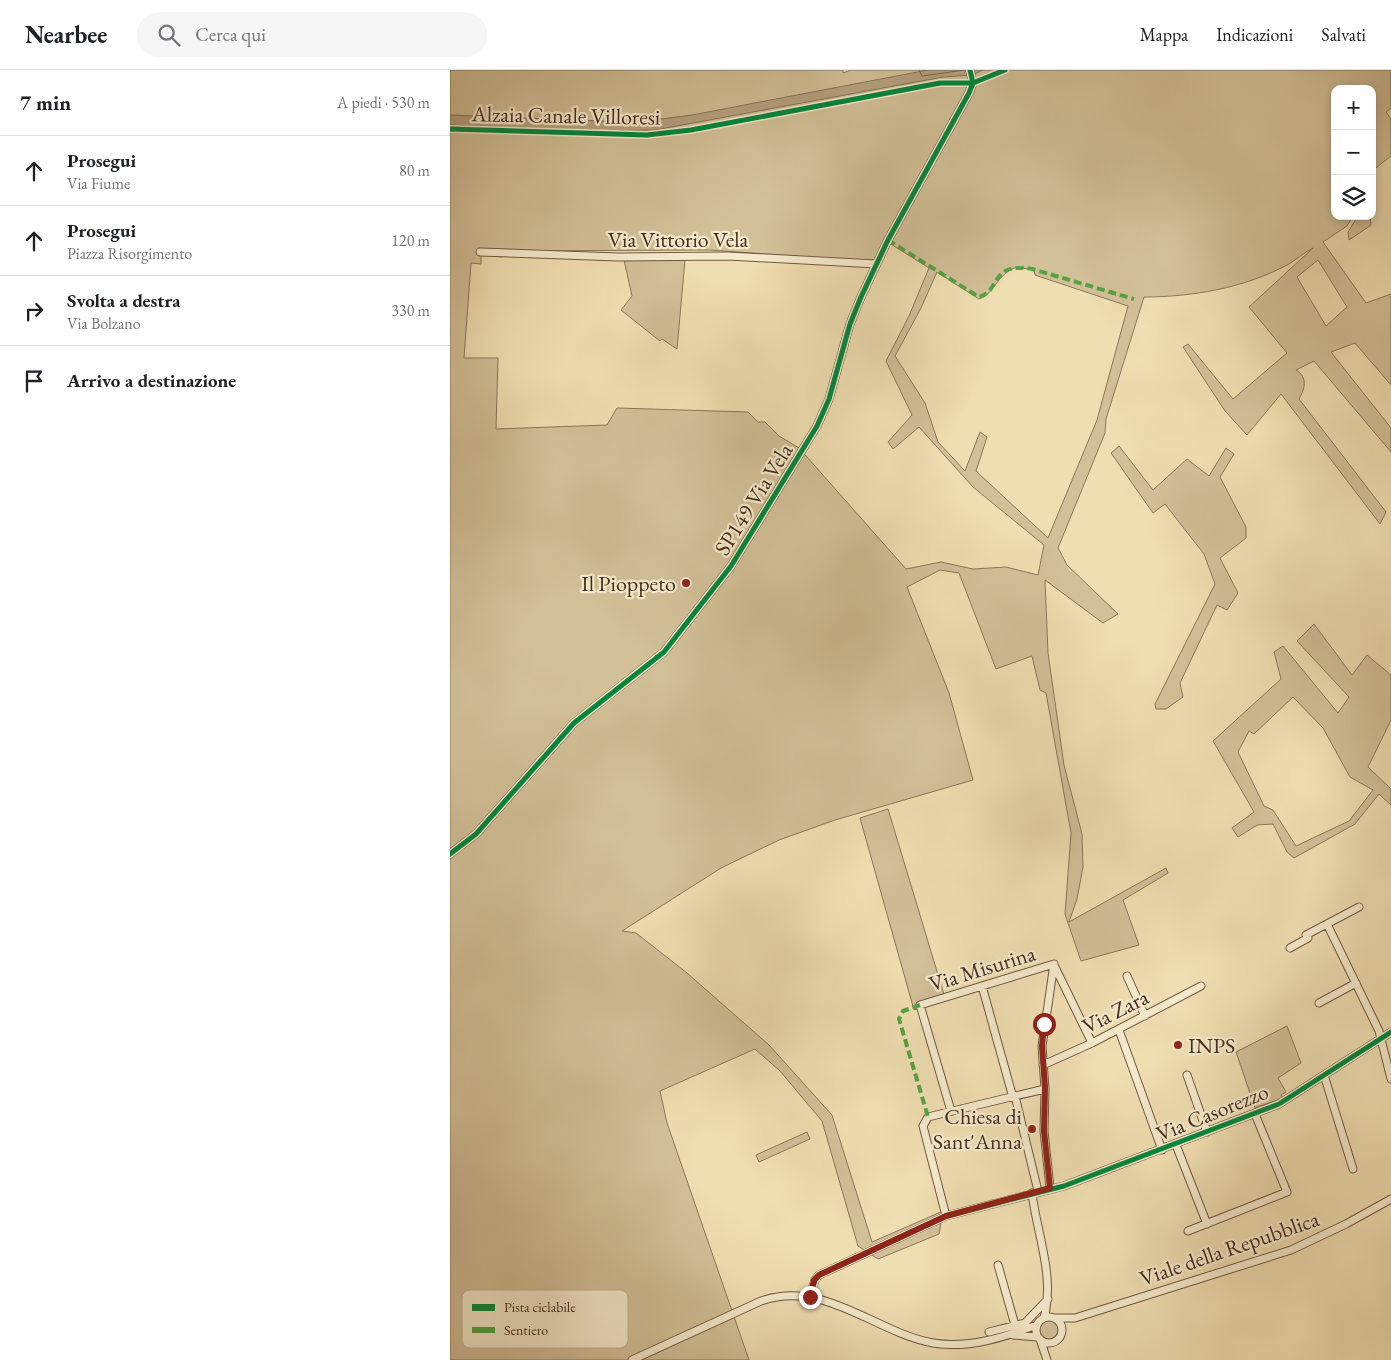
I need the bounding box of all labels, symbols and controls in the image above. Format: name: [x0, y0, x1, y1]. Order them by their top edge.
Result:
search box: [137, 12, 487, 57]
text: Nearbee: [25, 19, 107, 50]
icon: search: [155, 21, 183, 49]
text: Cerca qui: [195, 22, 266, 47]
text: Mappa: [1140, 23, 1188, 46]
text: Indicazioni: [1216, 23, 1293, 46]
text: Salvati: [1321, 23, 1366, 46]
map controls: [1331, 85, 1376, 220]
button: +: [1331, 85, 1376, 130]
text: 7 min: [20, 89, 71, 116]
text: A piedi · 530 m: [337, 92, 430, 113]
street label: Alzaia Canale Villoresi: [470, 99, 661, 132]
button: −: [1331, 130, 1376, 175]
text: Prosegui: [67, 148, 136, 173]
icon: ahead: [20, 157, 48, 185]
text: 80 m: [399, 160, 430, 181]
text: Via Fiume: [67, 173, 130, 194]
button: layers: [1331, 175, 1376, 220]
text: Prosegui: [67, 218, 136, 243]
street label: Via Vittorio Vela: [608, 225, 749, 254]
icon: ahead: [20, 227, 48, 255]
text: 120 m: [391, 230, 430, 251]
text: Piazza Risorgimento: [67, 243, 192, 264]
text: Svolta a destra: [67, 288, 181, 313]
icon: right: [20, 297, 48, 325]
text: 330 m: [391, 300, 430, 321]
text: Via Bolzano: [67, 313, 141, 334]
icon: arrive: [20, 367, 48, 395]
text: Arrivo a destinazione: [67, 368, 236, 393]
street label: SP149 Via Vela: [708, 438, 799, 561]
place label: Il Pioppeto: [581, 569, 676, 598]
marker: Il Pioppeto: [680, 577, 692, 589]
street label: Via Misurina: [925, 938, 1039, 998]
street label: Via Zara: [1077, 982, 1154, 1041]
route start: [1033, 1013, 1056, 1036]
place label: INPS: [1188, 1031, 1235, 1060]
marker: INPS: [1172, 1039, 1184, 1051]
street label: Via Casorezzo: [1152, 1077, 1273, 1148]
place label: Chiesa di Sant'Anna: [933, 1102, 1022, 1156]
marker: Chiesa di Sant'Anna: [1026, 1123, 1038, 1135]
street label: Viale della Repubblica: [1136, 1204, 1323, 1293]
route end: [799, 1286, 822, 1309]
legend: [462, 1290, 628, 1348]
text: Pista ciclabile: [504, 1298, 576, 1316]
text: Sentiero: [504, 1321, 548, 1339]

